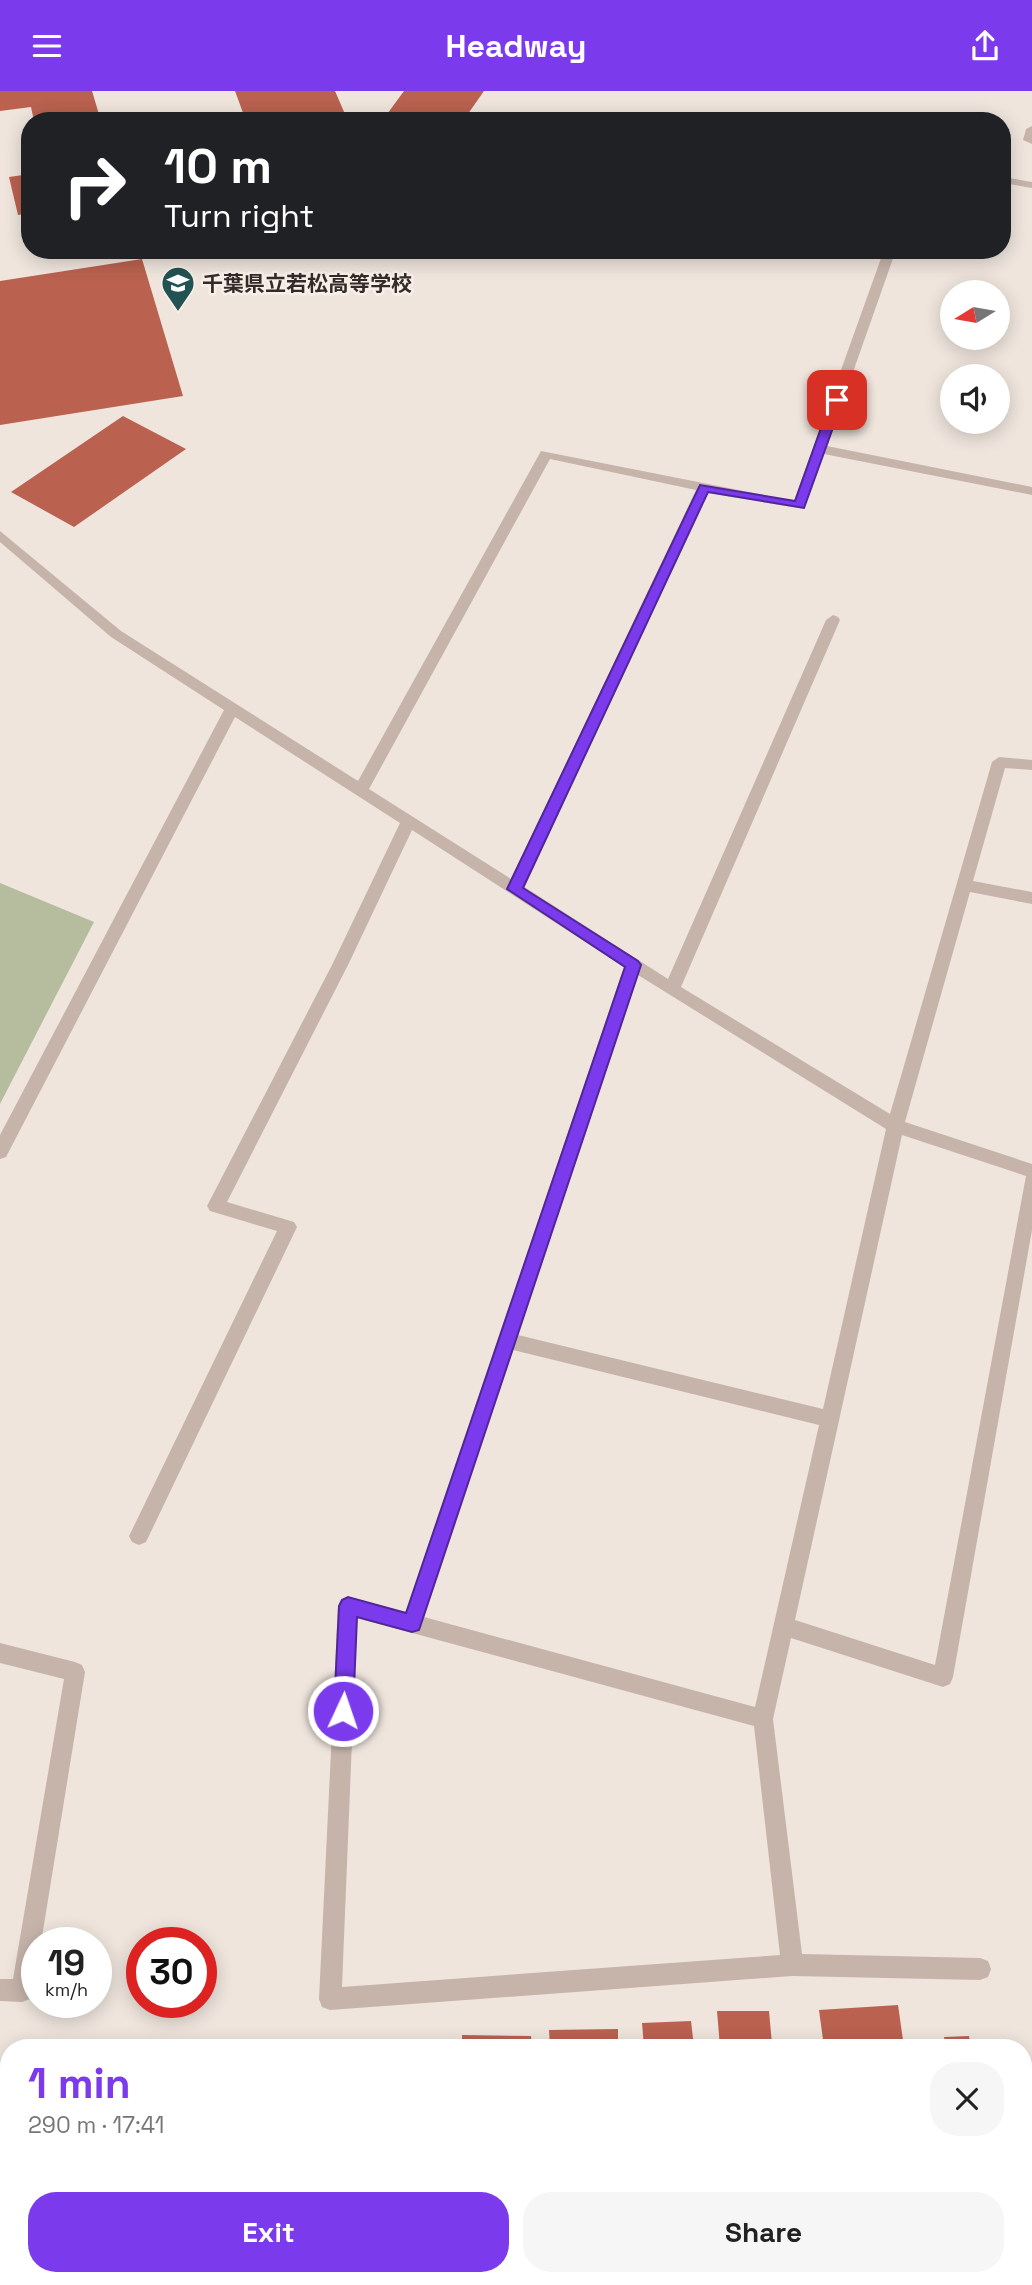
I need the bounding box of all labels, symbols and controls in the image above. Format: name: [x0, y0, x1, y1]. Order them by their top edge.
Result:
text: Headway: [446, 26, 586, 66]
icon: menu: [28, 27, 66, 65]
icon: share: [966, 27, 1004, 65]
text: 10 m: [164, 135, 272, 197]
icon: right: [49, 140, 140, 231]
text: Turn right: [164, 196, 314, 236]
school or university icon: 千葉県立若松高等学校: [159, 264, 197, 313]
place label: 千葉県立若松高等学校: [202, 270, 412, 297]
north arrow: [940, 280, 1010, 350]
map controls: [940, 280, 1010, 434]
button: sound: [940, 364, 1010, 434]
pin: [807, 370, 867, 430]
icon: arrive: [818, 381, 856, 419]
position arrow: [306, 1674, 380, 1748]
speed limit sign: 30: [126, 1927, 217, 2018]
text: 19: [48, 1941, 85, 1985]
text: km/h: [45, 1978, 88, 2001]
text: 1 min: [28, 2057, 131, 2110]
button: close: [930, 2062, 1004, 2136]
text: 290 m · 17:41: [28, 2110, 164, 2140]
button: Exit: [28, 2192, 509, 2272]
button: Share: [523, 2192, 1004, 2272]

